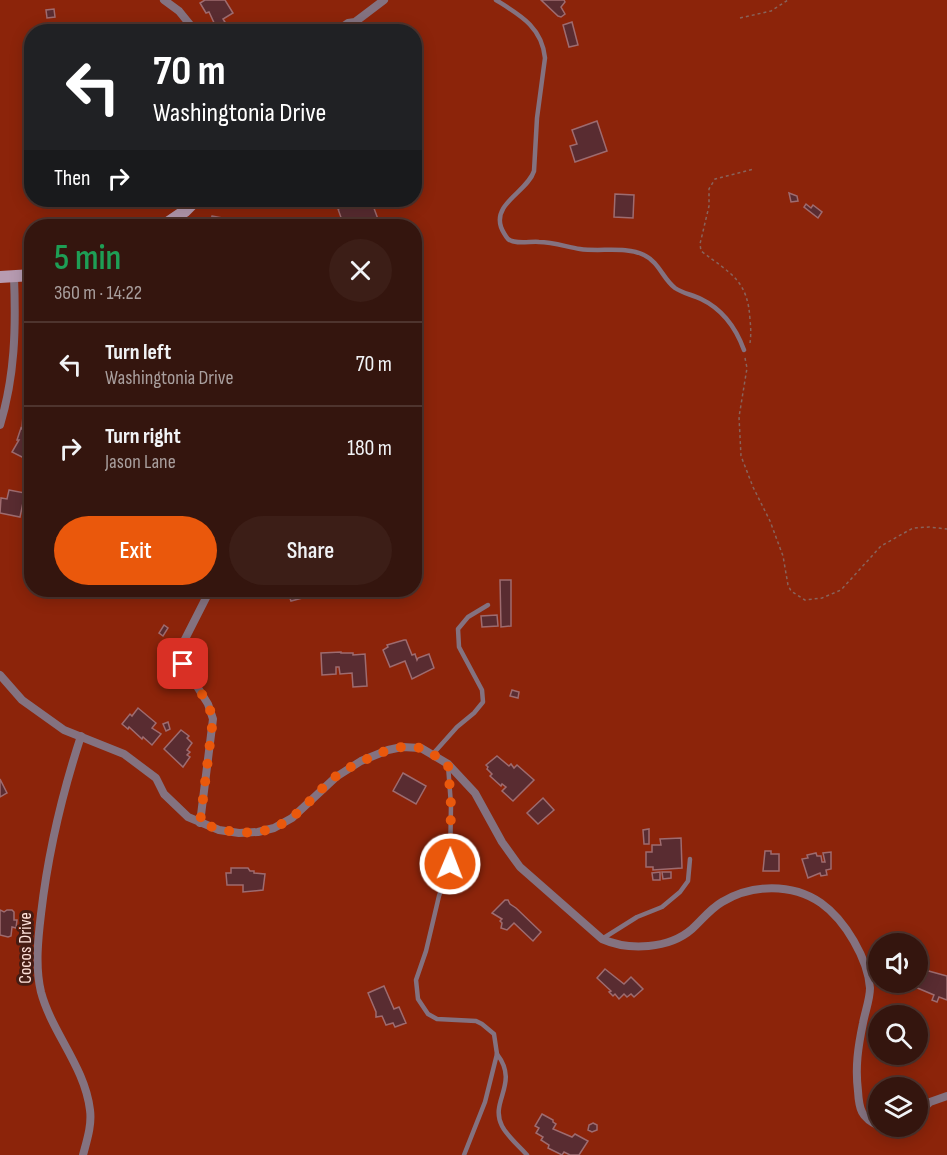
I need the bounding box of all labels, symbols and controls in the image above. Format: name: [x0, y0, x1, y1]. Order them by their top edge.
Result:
text: 70 m: [153, 46, 226, 97]
icon: left: [54, 48, 132, 126]
text: Washingtonia Drive: [153, 97, 326, 129]
icon: right: [102, 162, 135, 195]
text: Then: [54, 165, 90, 192]
text: 5 min: [54, 237, 121, 280]
button: close: [329, 239, 392, 302]
text: 360 m · 14:22: [54, 281, 142, 305]
text: Turn left: [105, 339, 171, 366]
icon: left: [54, 348, 87, 381]
text: 70 m: [356, 351, 392, 378]
text: Washingtonia Drive: [105, 366, 233, 390]
text: Turn right: [105, 423, 181, 450]
icon: right: [54, 432, 87, 465]
text: 180 m: [347, 435, 392, 462]
text: Jason Lane: [105, 450, 176, 474]
button: Exit: [54, 516, 217, 585]
button: Share: [229, 516, 392, 585]
pin: [157, 638, 208, 689]
icon: arrive: [166, 647, 199, 680]
position arrow: [418, 832, 482, 896]
street label: Cocos Drive: [15, 912, 36, 984]
map controls: [868, 933, 928, 1137]
button: sound: [868, 933, 928, 993]
button: search: [868, 1005, 928, 1065]
button: layers: [868, 1077, 928, 1137]

